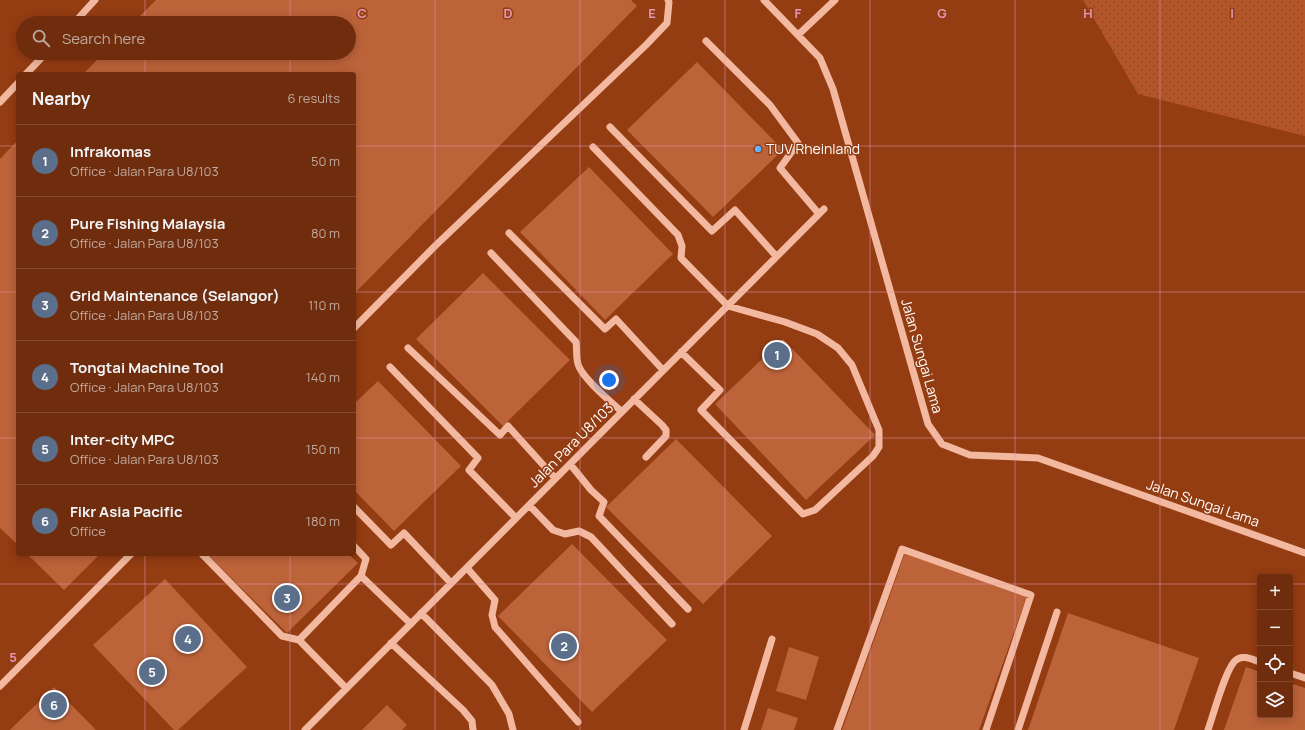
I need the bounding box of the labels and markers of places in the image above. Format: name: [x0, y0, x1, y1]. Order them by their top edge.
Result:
place label: TUV Rheinland: [766, 139, 860, 158]
marker: TUV Rheinland: [753, 144, 763, 154]
pin: 1: [764, 340, 790, 370]
pin: 3: [274, 583, 300, 613]
pin: 4: [175, 624, 201, 654]
pin: 2: [551, 631, 577, 661]
pin: 5: [139, 657, 165, 687]
pin: 6: [41, 690, 67, 720]

